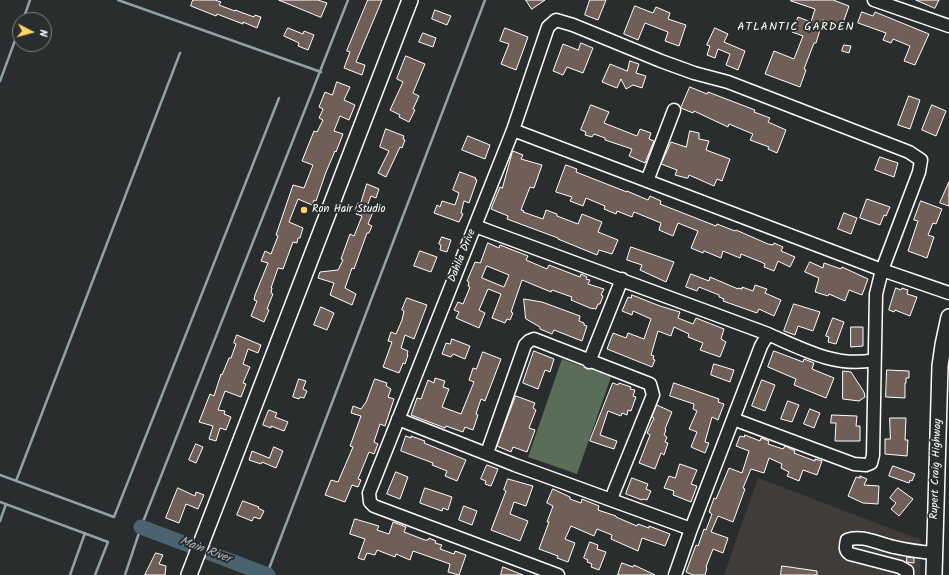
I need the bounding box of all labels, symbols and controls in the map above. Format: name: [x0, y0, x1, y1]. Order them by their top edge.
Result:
north arrow: [12, 12, 52, 52]
district label: ATLANTIC GARDEN: [737, 21, 855, 35]
text: N: [34, 29, 52, 38]
place label: Ron Hair Studio: [312, 203, 385, 217]
marker: Ron Hair Studio: [299, 205, 309, 215]
street label: Dahlia Drive: [446, 228, 480, 284]
street label: Rupert Craig Highway: [929, 418, 945, 520]
water label: Main River: [177, 535, 233, 567]

